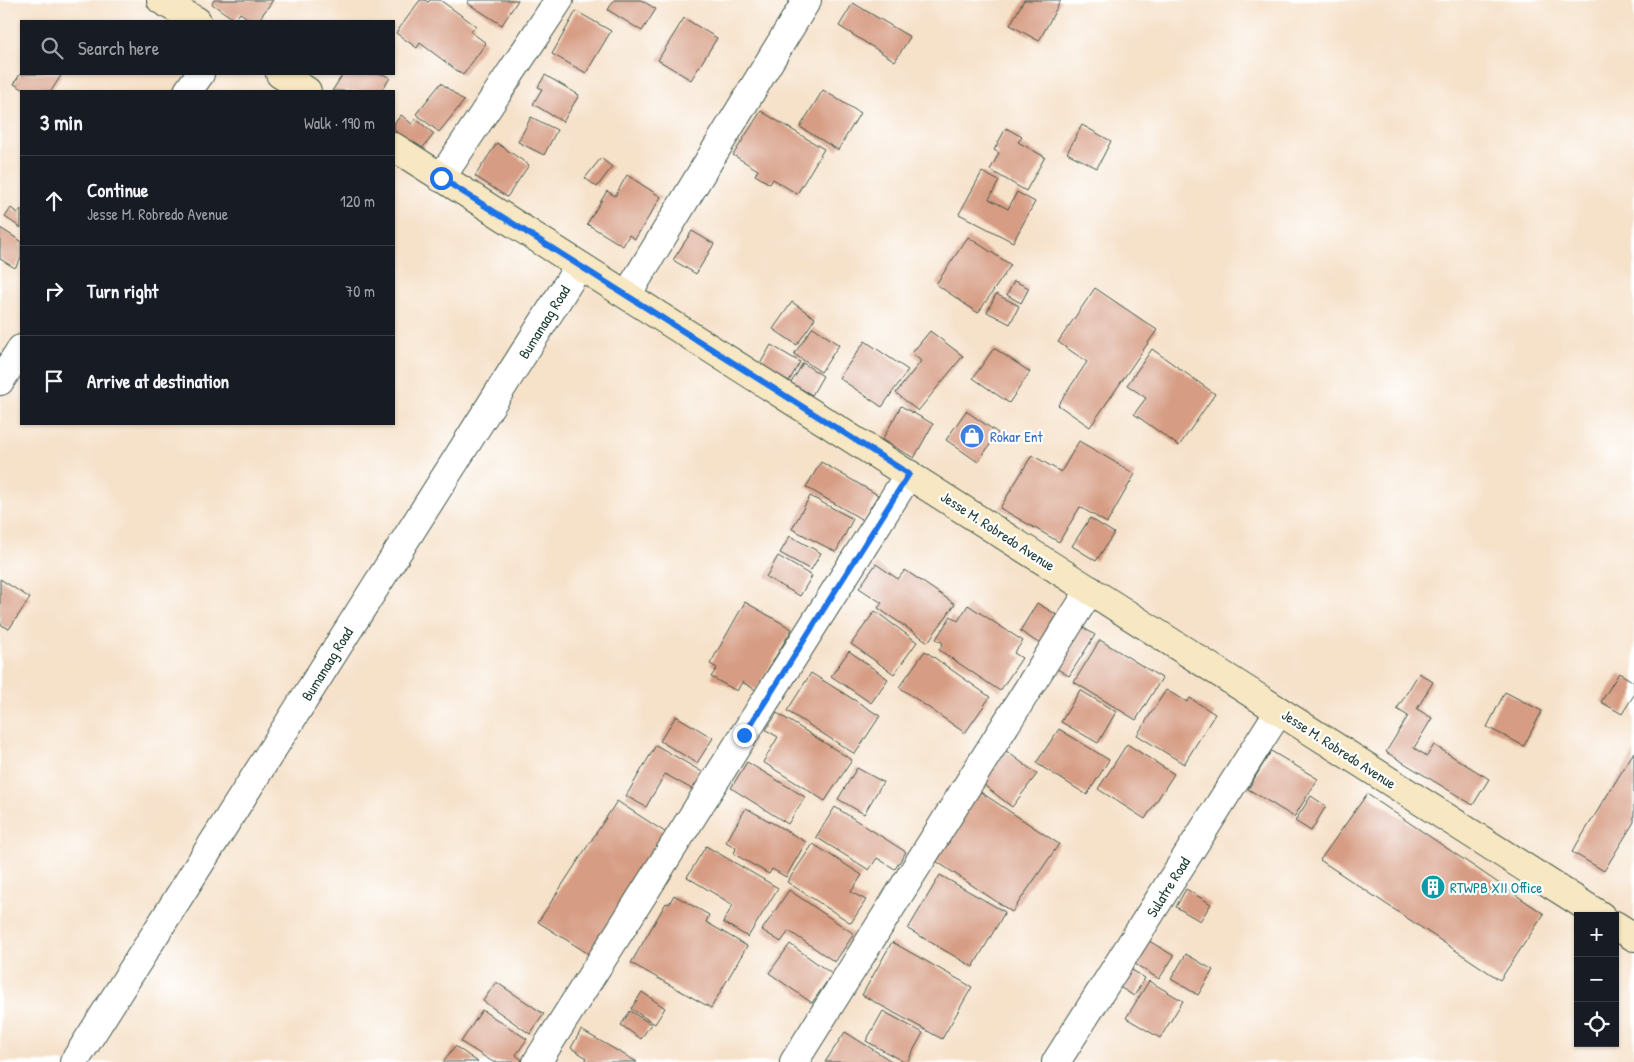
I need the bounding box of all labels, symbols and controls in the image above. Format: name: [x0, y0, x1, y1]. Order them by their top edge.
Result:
search box: [20, 20, 395, 75]
icon: search: [38, 34, 66, 62]
text: Search here: [78, 35, 159, 61]
text: 3 min: [40, 108, 83, 137]
text: Walk · 190 m: [304, 112, 375, 134]
route start: [430, 167, 453, 190]
text: Continue: [87, 177, 148, 203]
icon: ahead: [40, 187, 68, 215]
text: 120 m: [340, 190, 375, 212]
text: Jesse M. Robredo Avenue: [87, 203, 228, 225]
icon: right: [40, 277, 68, 305]
text: Turn right: [87, 278, 158, 304]
text: 70 m: [345, 280, 375, 302]
street label: Bumanaag Road: [513, 281, 575, 363]
icon: arrive: [40, 367, 68, 395]
text: Arrive at destination: [87, 368, 229, 394]
shop icon: Rokar Ent: [959, 423, 985, 449]
place label: Rokar Ent: [990, 426, 1044, 447]
street label: Jesse M. Robredo Avenue: [937, 486, 1059, 576]
street label: Bumanaag Road: [296, 623, 358, 705]
street label: Jesse M. Robredo Avenue: [1278, 704, 1400, 794]
route end: [733, 724, 756, 747]
street label: Sulatre Road: [1141, 853, 1195, 921]
building icon: RTWPB XII Office: [1420, 874, 1446, 900]
place label: RTWPB XII Office: [1450, 877, 1542, 898]
map controls: [1574, 912, 1619, 1047]
button: +: [1574, 912, 1619, 957]
button: −: [1574, 957, 1619, 1002]
button: locate: [1574, 1002, 1619, 1047]

